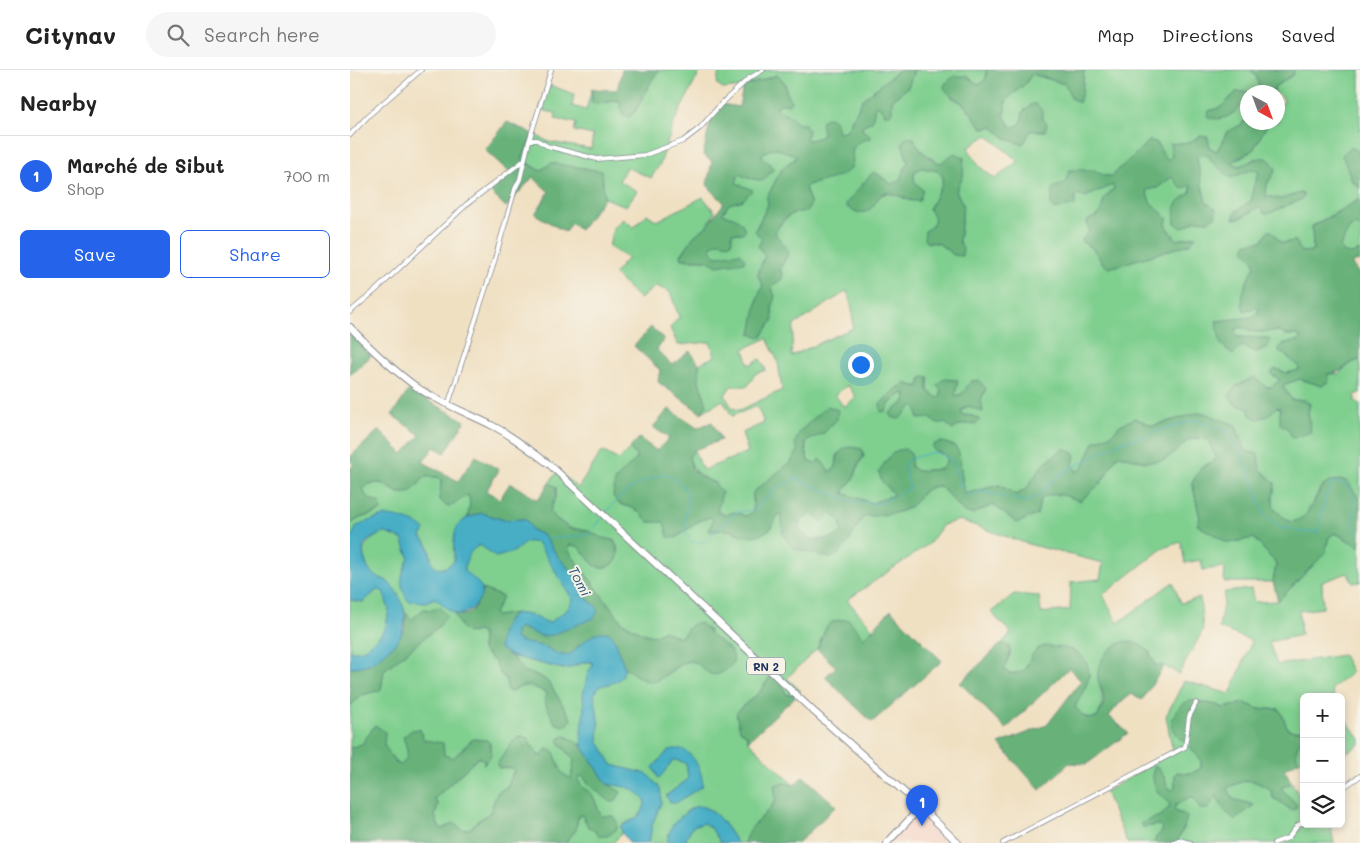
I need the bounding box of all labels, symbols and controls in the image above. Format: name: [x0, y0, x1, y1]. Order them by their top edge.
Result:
search box: [146, 12, 496, 57]
text: Citynav: [25, 19, 116, 50]
icon: search: [164, 21, 192, 49]
text: Search here: [204, 22, 320, 47]
text: Map: [1097, 23, 1134, 47]
text: Directions: [1162, 23, 1254, 47]
text: Saved: [1282, 23, 1335, 47]
north arrow: [1240, 85, 1285, 130]
text: Nearby: [20, 89, 97, 116]
text: Marché de Sibut: [67, 153, 224, 178]
text: 1: [32, 165, 40, 186]
text: 700 m: [283, 165, 330, 186]
text: Shop: [67, 178, 104, 199]
button: Save: [20, 230, 170, 278]
button: Share: [180, 230, 330, 278]
your location: [848, 352, 874, 378]
water label: Tomi: [564, 563, 596, 600]
road number: RN 2: [747, 658, 785, 674]
map controls: [1300, 693, 1345, 828]
button: +: [1300, 693, 1345, 738]
button: −: [1300, 738, 1345, 783]
button: layers: [1300, 783, 1345, 828]
pin: 1: [906, 785, 938, 826]

